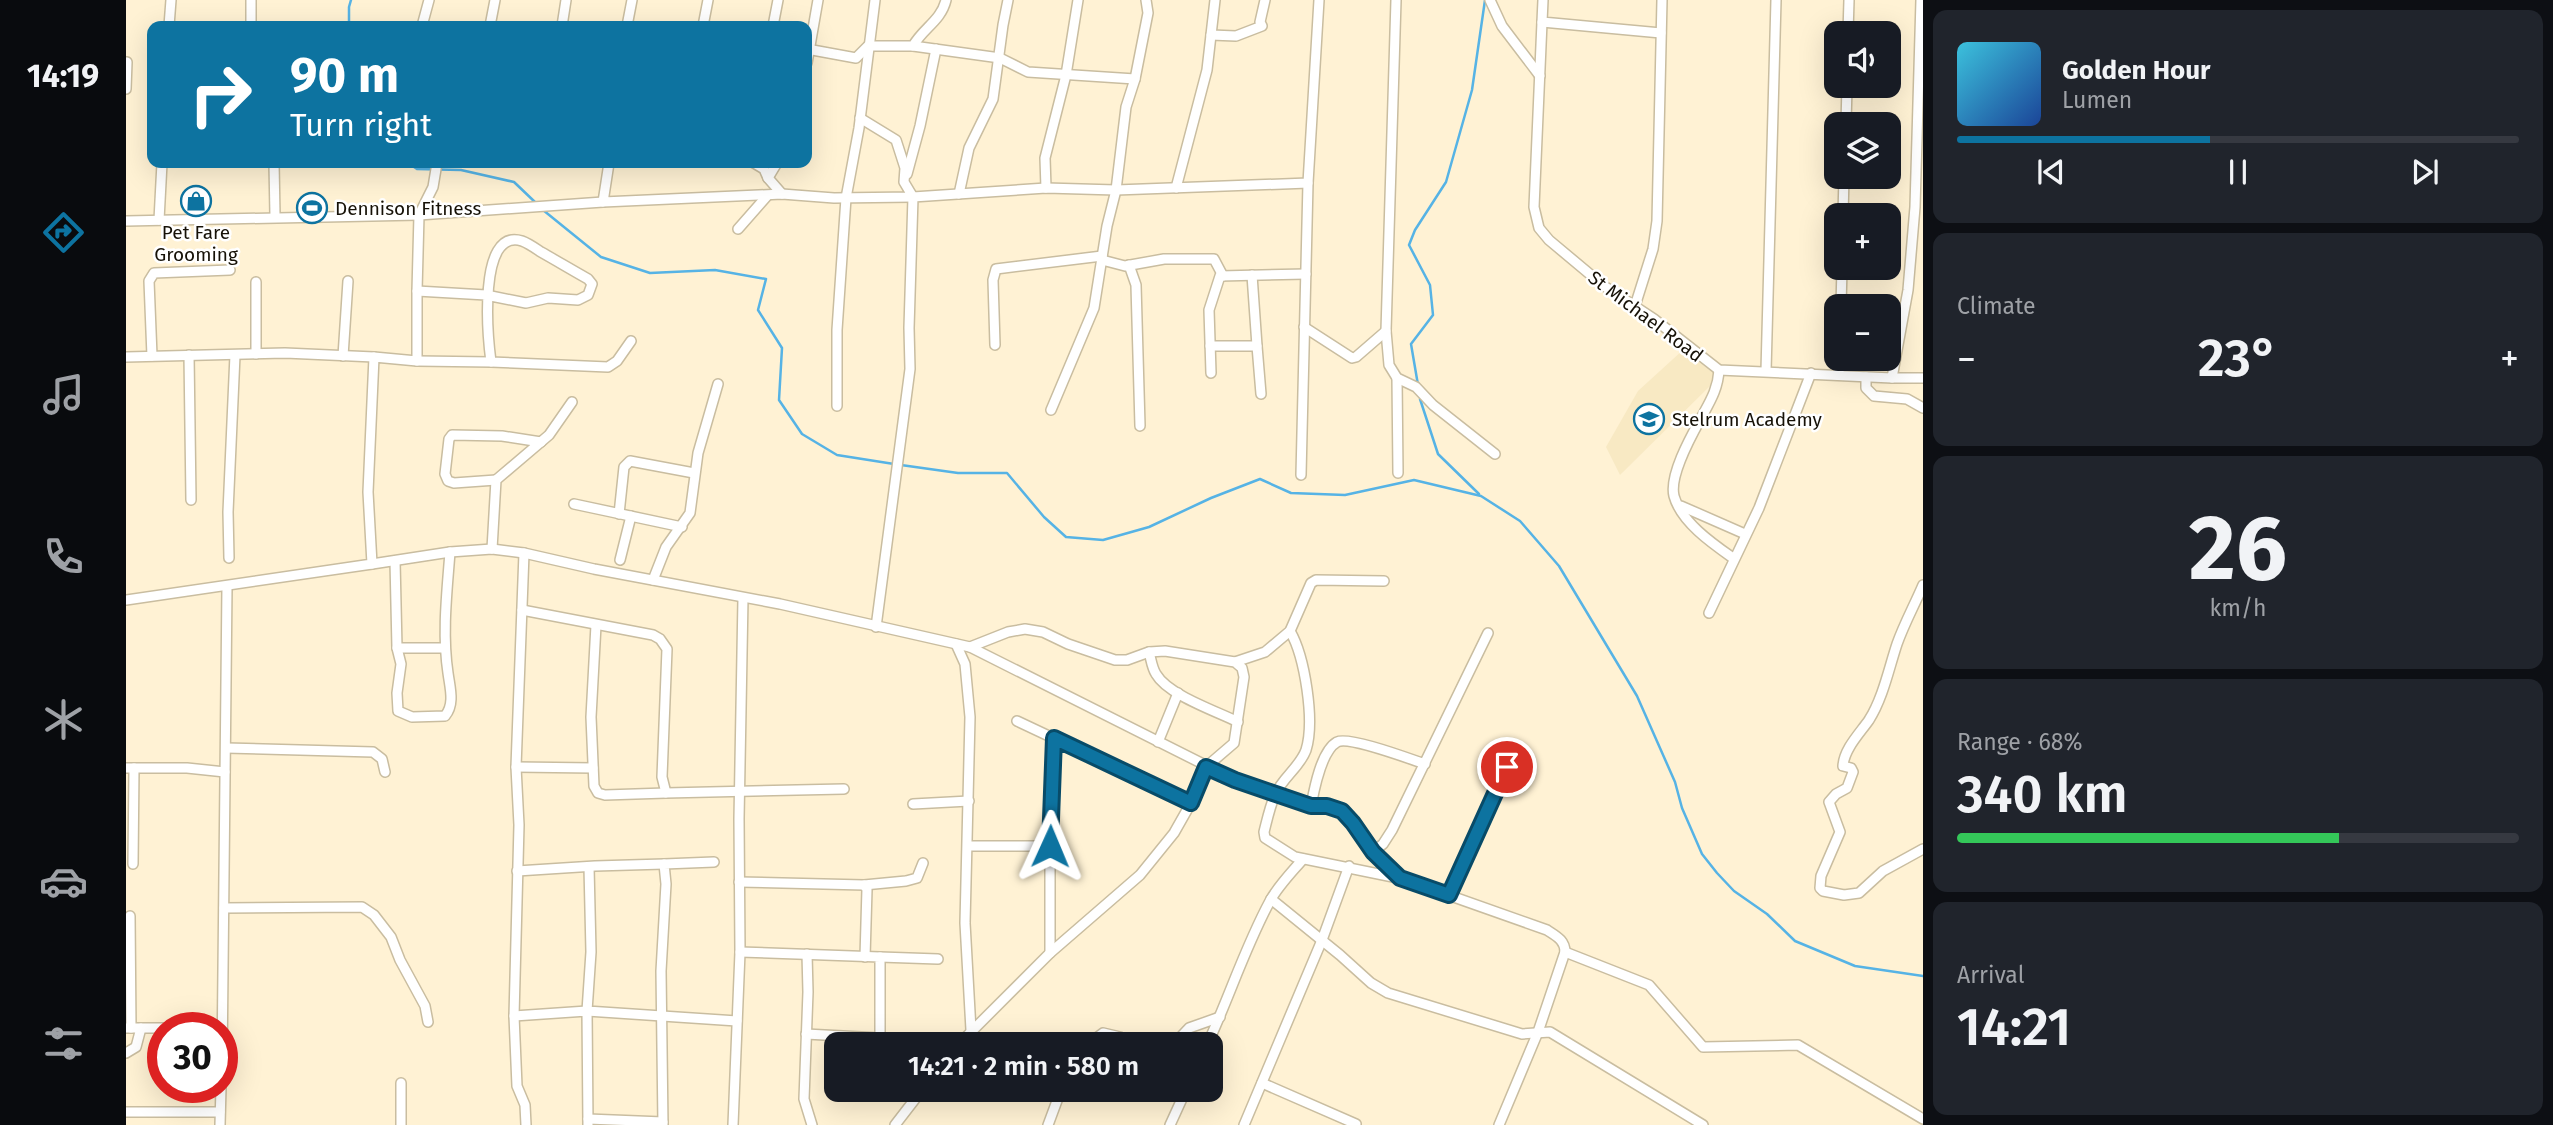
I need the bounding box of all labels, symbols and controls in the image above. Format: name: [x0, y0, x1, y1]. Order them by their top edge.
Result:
map controls: [1824, 21, 1901, 371]
button: sound: [1824, 21, 1901, 98]
text: 90 m: [290, 46, 399, 105]
icon: right: [175, 49, 266, 140]
text: Golden Hour: [2062, 55, 2210, 86]
text: 14:19: [27, 57, 99, 95]
text: Lumen: [2062, 86, 2132, 114]
text: Turn right: [290, 106, 432, 144]
button: layers: [1824, 112, 1901, 189]
icon: previous: [2032, 153, 2070, 191]
icon: pause: [2219, 153, 2257, 191]
icon: next: [2406, 153, 2444, 191]
shop icon: Pet Fare Grooming: [179, 184, 213, 218]
sports icon: Dennison Fitness: [295, 191, 329, 225]
place label: Dennison Fitness: [335, 197, 481, 220]
button: +: [1824, 203, 1901, 280]
icon: directions: [39, 208, 88, 257]
place label: Pet Fare Grooming: [154, 221, 238, 266]
street label: St Michael Road: [1584, 266, 1708, 367]
text: Climate: [1957, 292, 2036, 320]
button: −: [1824, 294, 1901, 371]
text: 23°: [2198, 327, 2278, 390]
text: −: [1957, 336, 1976, 382]
text: +: [2500, 336, 2519, 382]
icon: music: [39, 370, 88, 419]
school or university icon: Stelrum Academy: [1632, 402, 1666, 436]
place label: Stelrum Academy: [1672, 408, 1823, 431]
text: 26: [2189, 494, 2287, 603]
icon: phone: [39, 532, 88, 581]
text: km/h: [2210, 594, 2266, 622]
icon: climate: [39, 695, 88, 744]
text: Range · 68%: [1957, 728, 2082, 756]
pin: [1477, 737, 1537, 797]
icon: arrive: [1488, 748, 1526, 786]
text: 340 km: [1957, 763, 2128, 826]
position arrow: [1013, 809, 1087, 883]
icon: car: [39, 857, 88, 906]
text: Arrival: [1957, 961, 2024, 989]
text: 14:21: [1957, 996, 2071, 1059]
speed limit sign: 30: [147, 1012, 238, 1103]
icon: filters: [39, 1019, 88, 1068]
text: 14:21 · 2 min · 580 m: [908, 1051, 1139, 1082]

